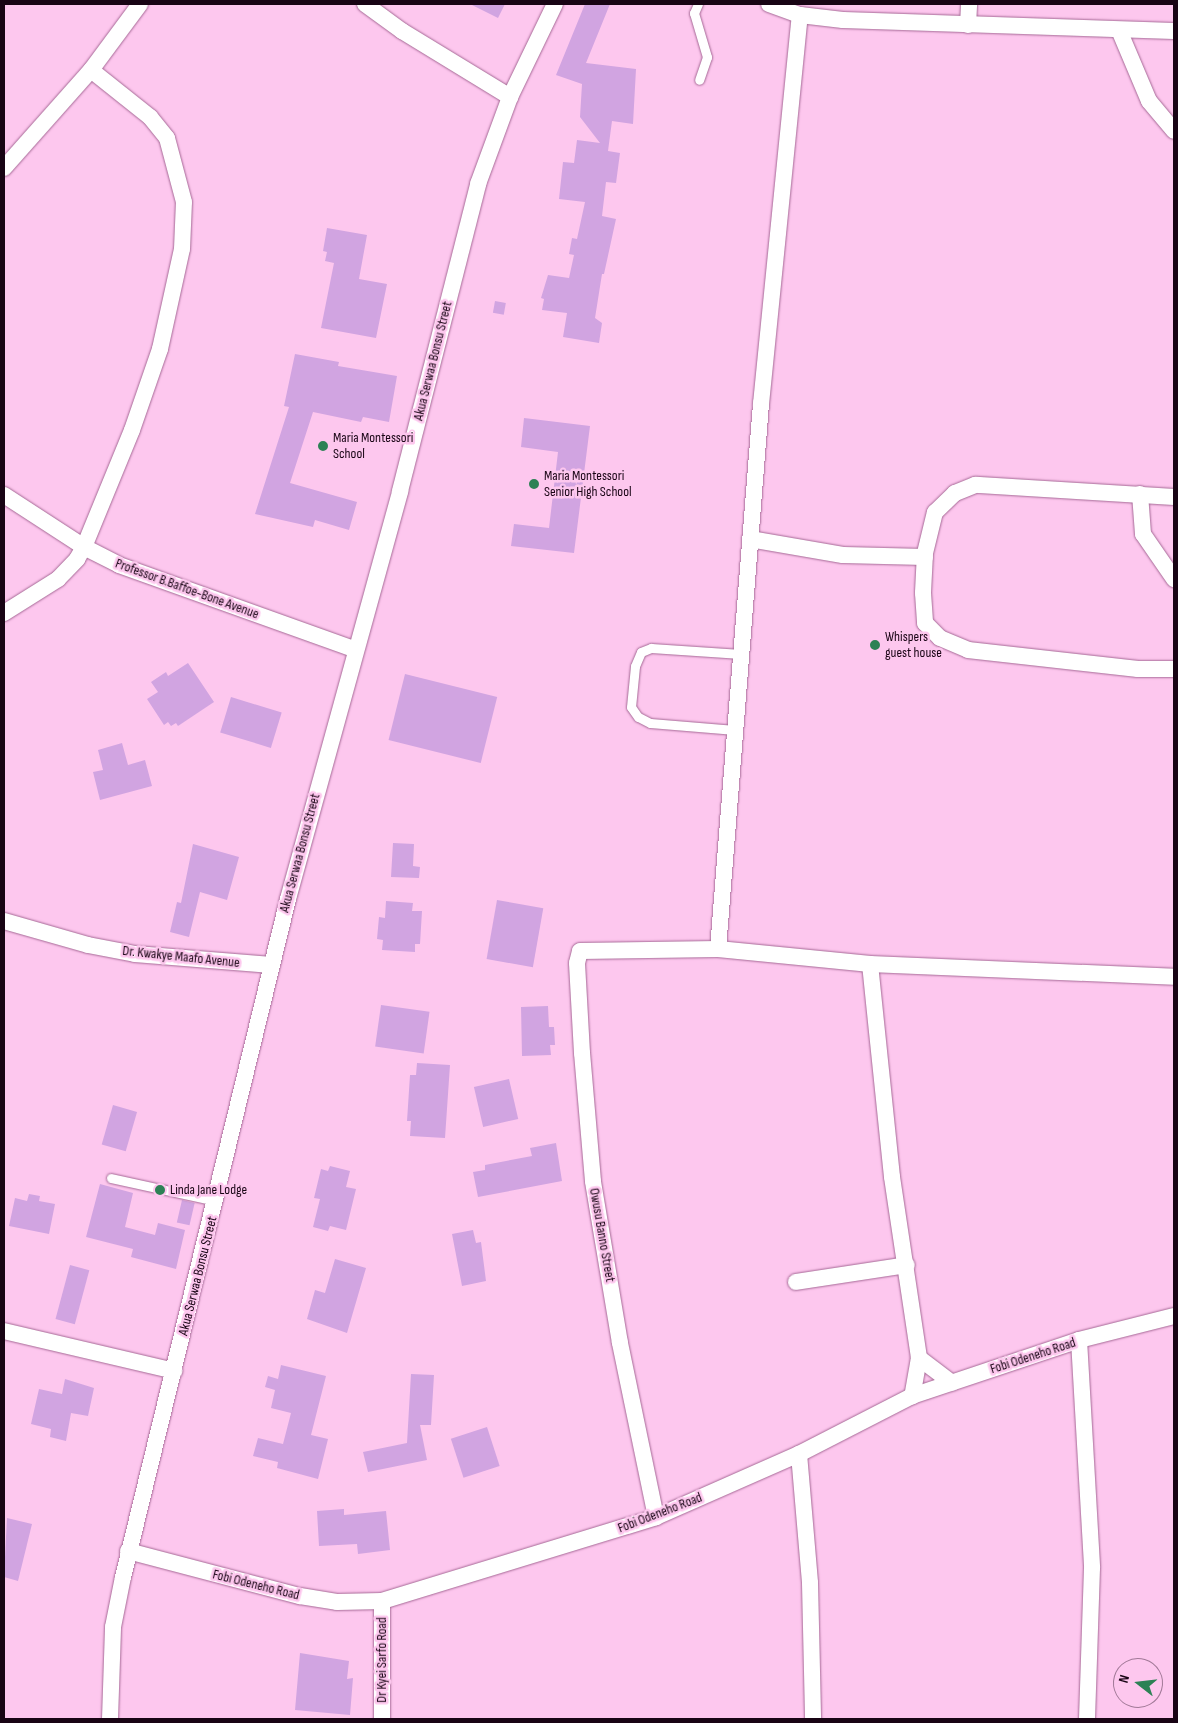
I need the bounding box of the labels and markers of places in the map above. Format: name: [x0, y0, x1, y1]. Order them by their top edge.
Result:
place label: Maria Montessori School: [333, 430, 413, 462]
marker: Maria Montessori School: [317, 440, 329, 452]
place label: Maria Montessori Senior High School: [544, 468, 632, 501]
marker: Maria Montessori Senior High School: [528, 478, 540, 490]
place label: Whispers guest house: [885, 629, 942, 662]
marker: Whispers guest house: [869, 639, 881, 651]
place label: Linda Jane Lodge: [170, 1182, 247, 1198]
marker: Linda Jane Lodge: [154, 1184, 166, 1196]

